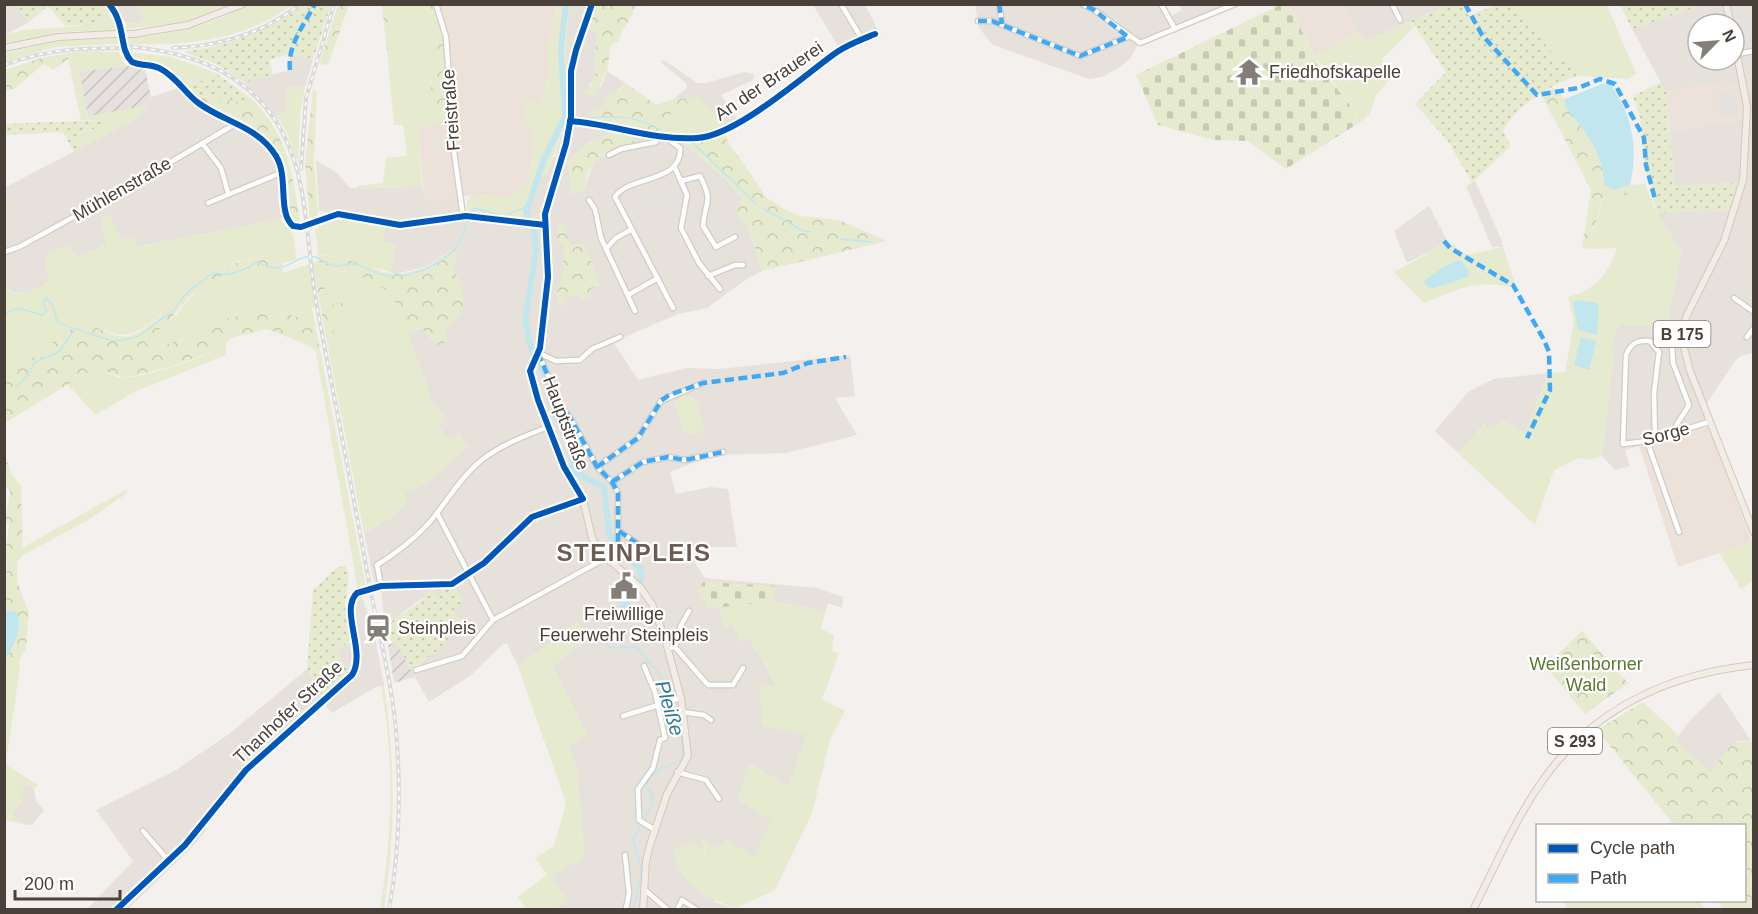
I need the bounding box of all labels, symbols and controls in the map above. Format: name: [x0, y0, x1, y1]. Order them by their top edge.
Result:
north arrow: [1686, 12, 1746, 72]
text: N: [1719, 27, 1739, 45]
street label: An der Brauerei: [711, 37, 827, 125]
temple icon: Friedhofskapelle: [1234, 57, 1264, 87]
place label: Friedhofskapelle: [1269, 62, 1401, 82]
street label: Freistraße: [438, 68, 464, 152]
street label: Mühlenstraße: [69, 153, 175, 225]
road number: B 175: [1654, 321, 1710, 347]
street label: Hauptstraße: [539, 373, 593, 473]
street label: Sorge: [1640, 418, 1692, 450]
district label: STEINPLEIS: [556, 539, 712, 566]
public building icon: Freiwillige Feuerwehr Steinpleis: [609, 571, 639, 601]
place label: Freiwillige Feuerwehr Steinpleis: [539, 604, 709, 645]
station icon: Steinpleis: [363, 613, 393, 643]
place label: Steinpleis: [398, 618, 476, 638]
park label: Weißenborner Wald: [1529, 654, 1643, 695]
street label: Thanhofer Straße: [230, 657, 346, 767]
water label: Pleiße: [651, 678, 689, 738]
road number: S 293: [1548, 728, 1602, 754]
legend: [1536, 824, 1746, 902]
text: Cycle path: [1590, 838, 1675, 858]
scale bar: [15, 863, 120, 901]
text: Path: [1590, 868, 1627, 888]
text: 200 m: [24, 874, 74, 894]

